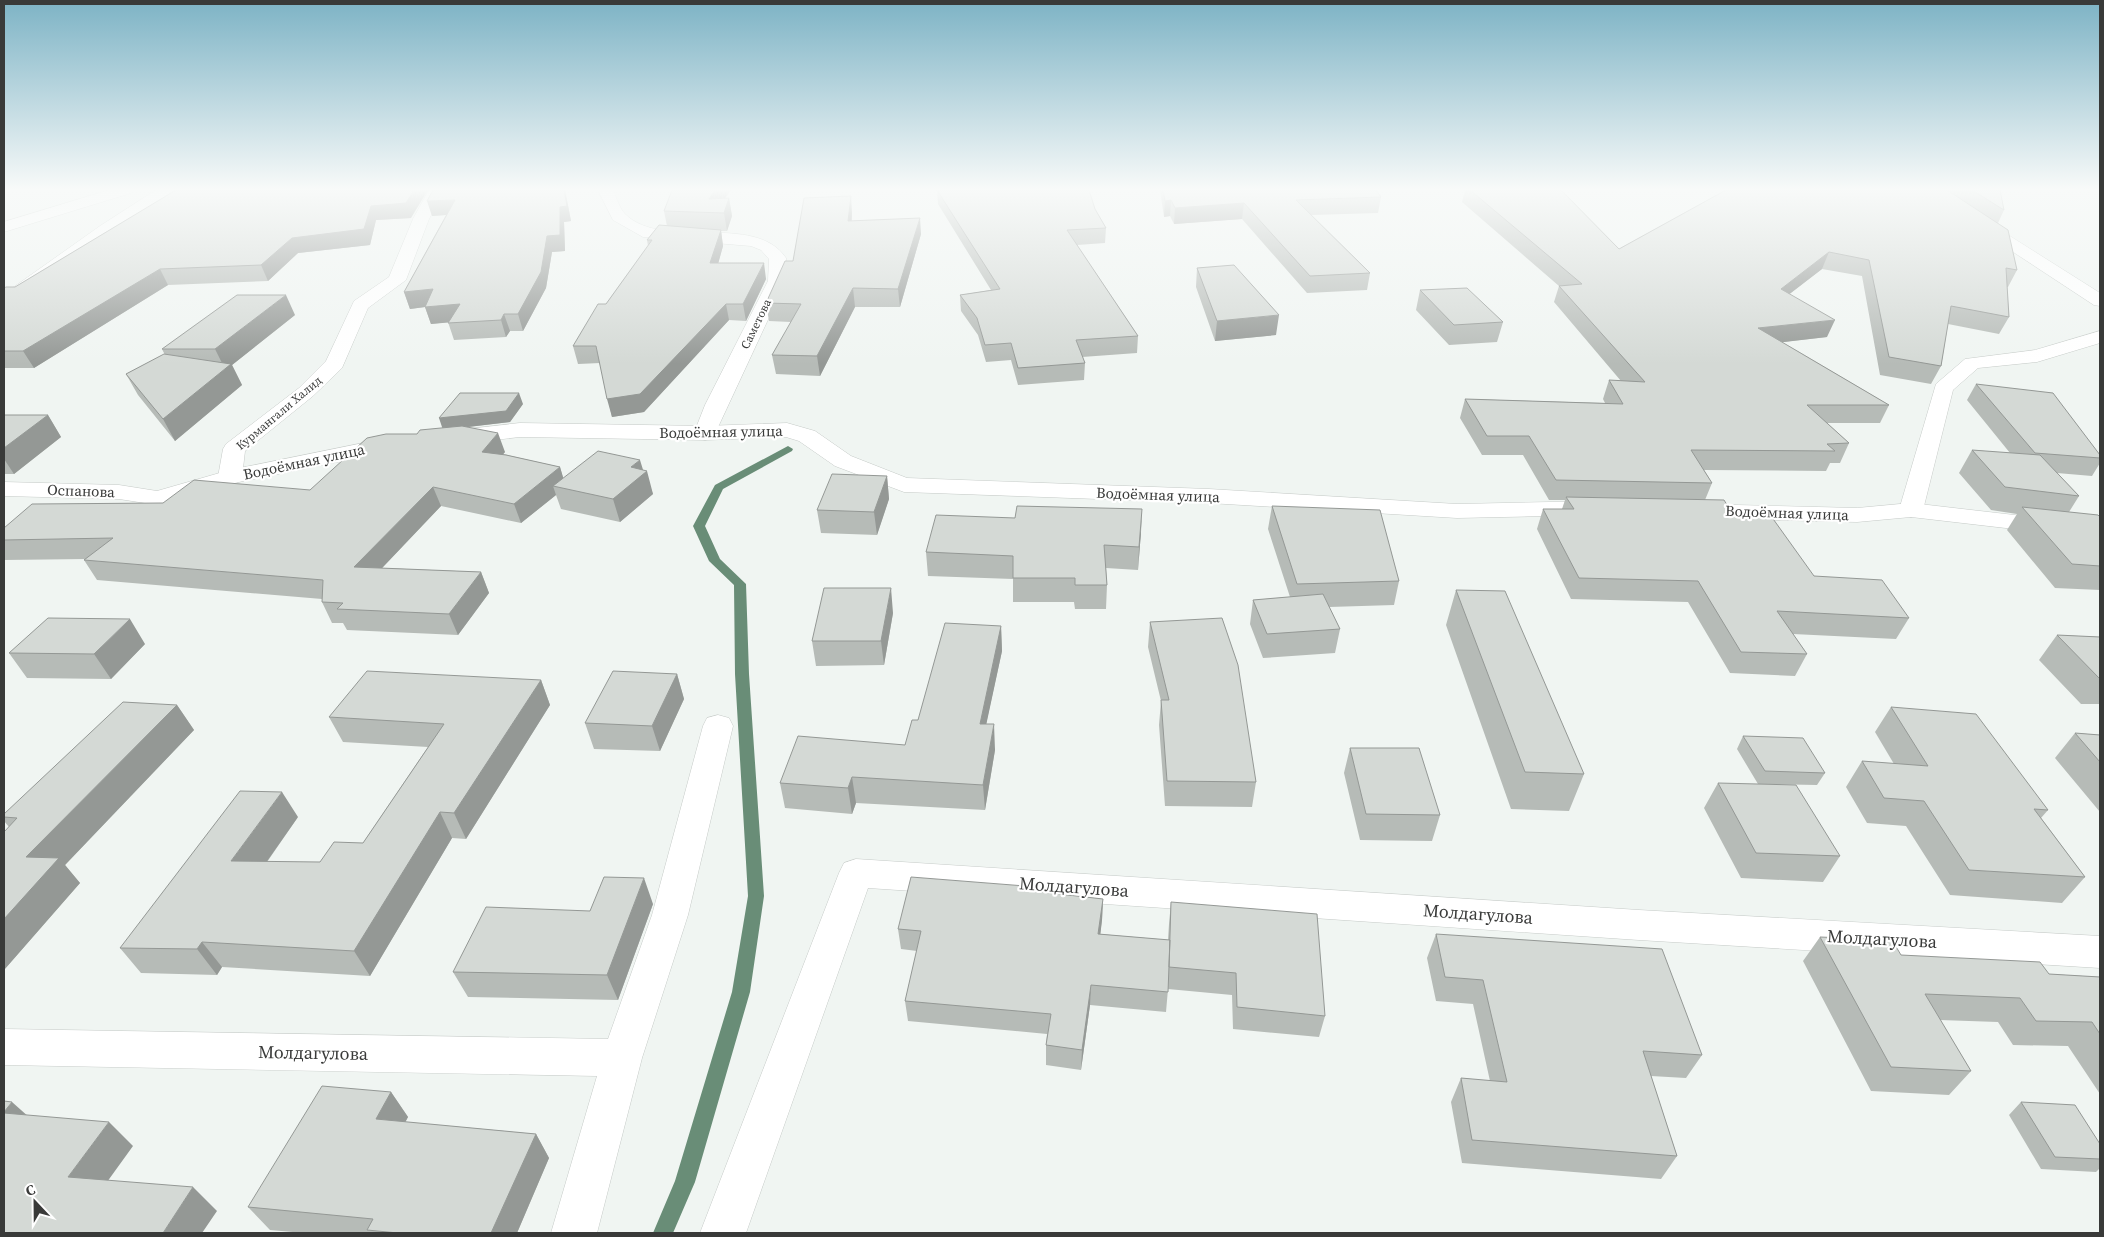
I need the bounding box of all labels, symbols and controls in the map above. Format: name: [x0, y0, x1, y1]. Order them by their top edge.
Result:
street label: Саметова: [737, 296, 775, 352]
street label: Курмангали Халид: [233, 372, 325, 454]
street label: Водоёмная улица: [659, 420, 783, 443]
street label: Водоёмная улица: [241, 438, 367, 485]
street label: Оспанова: [47, 479, 116, 502]
street label: Водоёмная улица: [1096, 482, 1221, 507]
street label: Водоёмная улица: [1725, 500, 1850, 525]
street label: Молдагулова: [1018, 870, 1131, 903]
street label: Молдагулова: [1422, 897, 1535, 930]
street label: Молдагулова: [1826, 923, 1938, 954]
street label: Молдагулова: [258, 1039, 369, 1066]
north arrow: [10, 1177, 60, 1227]
text: С: [22, 1179, 38, 1201]

